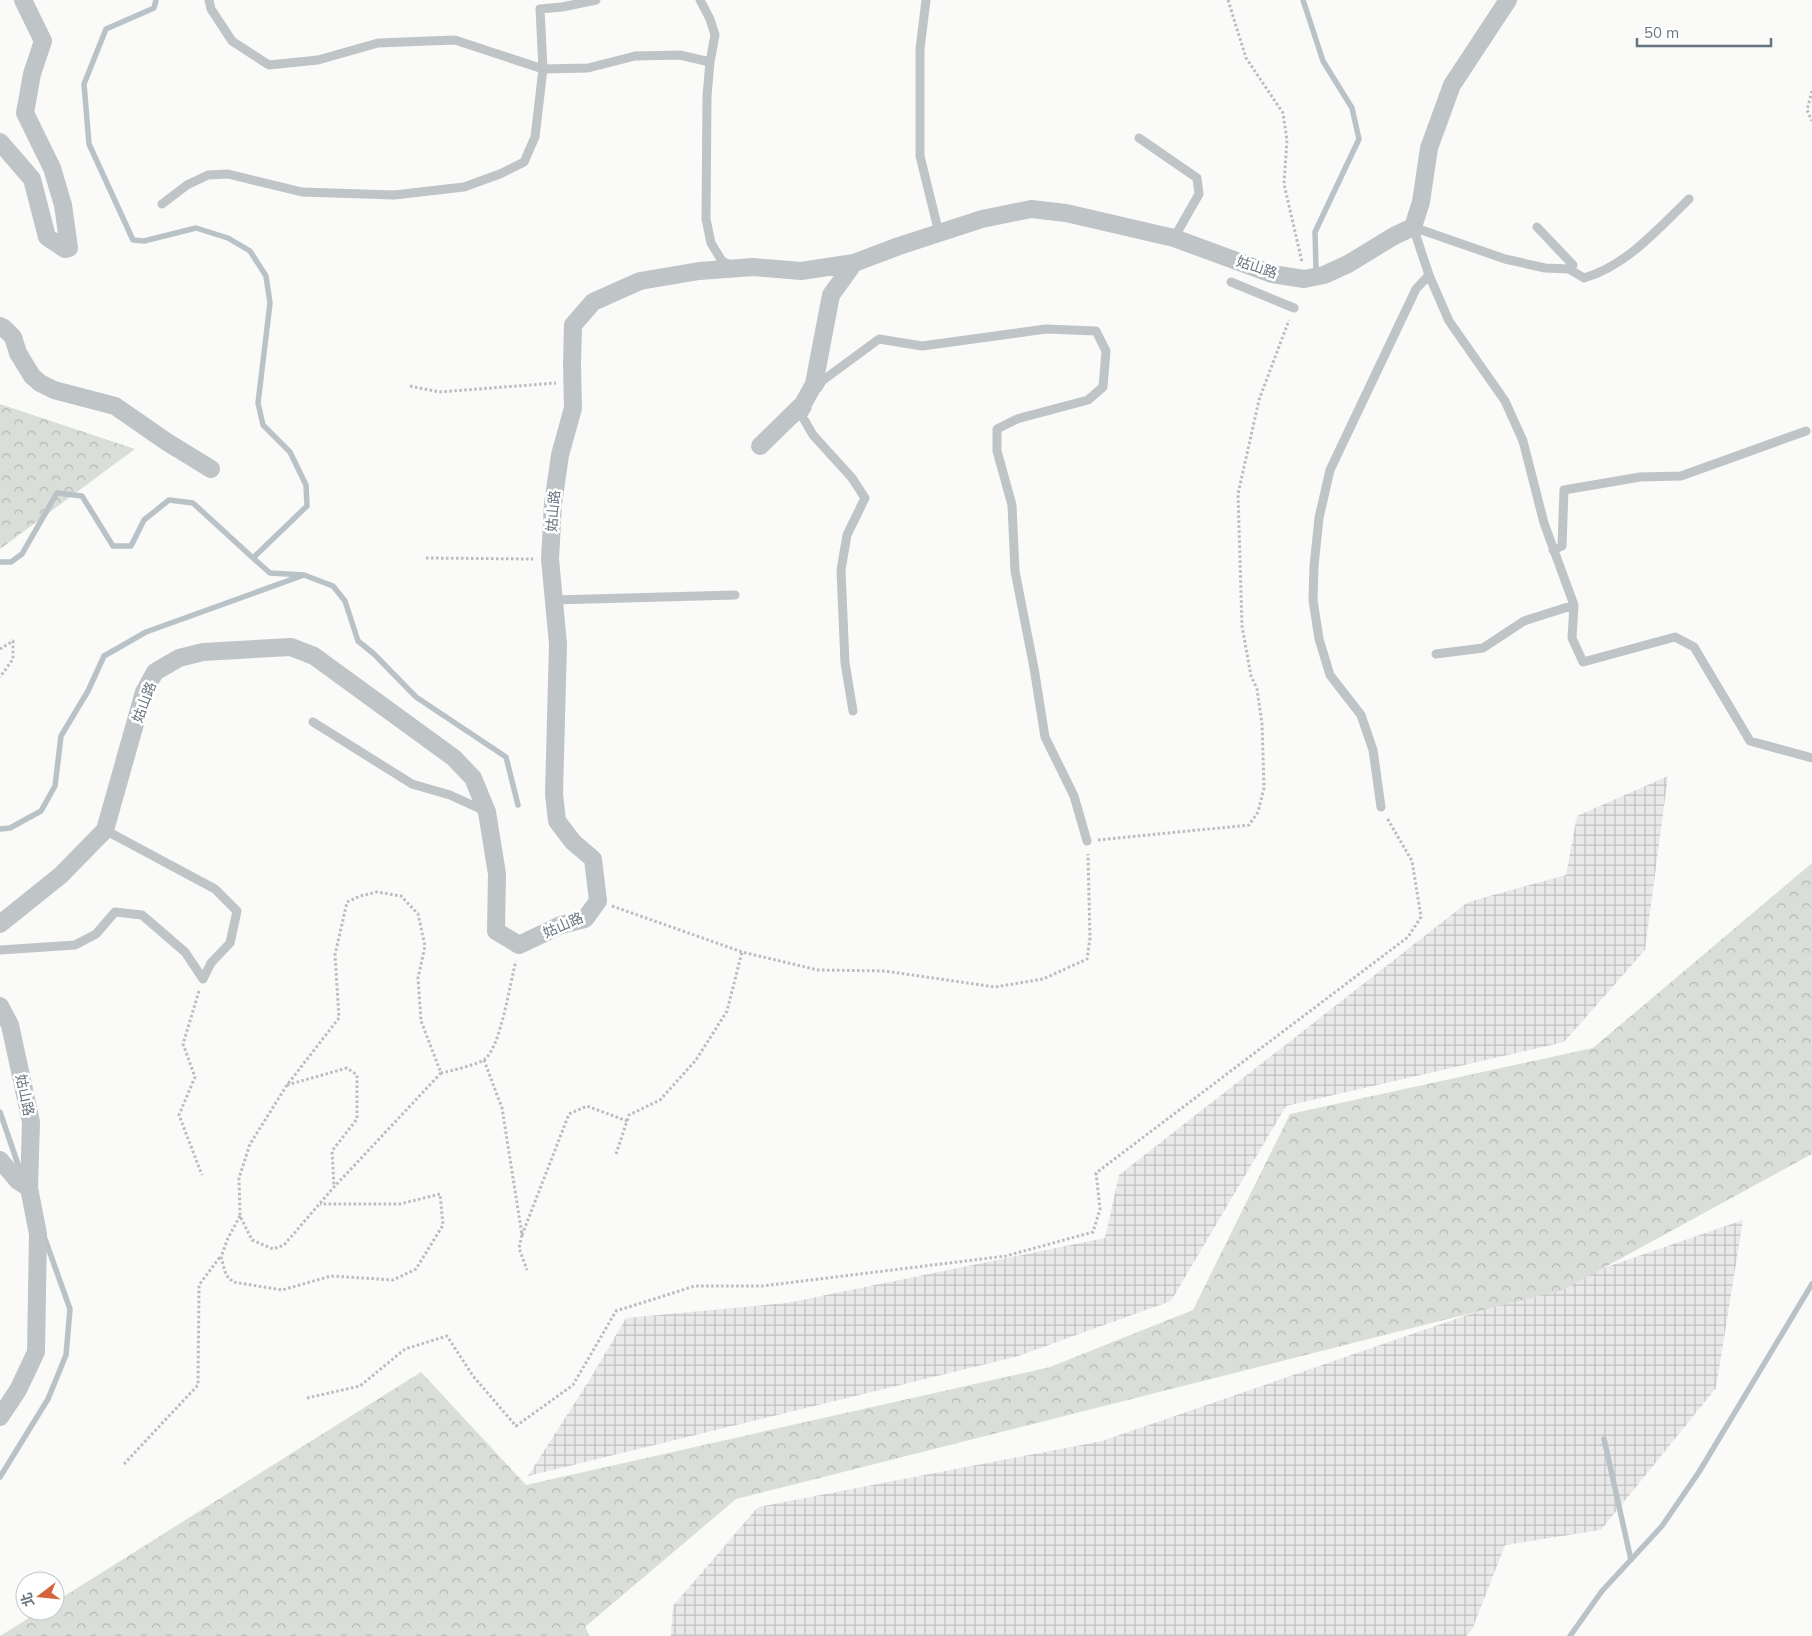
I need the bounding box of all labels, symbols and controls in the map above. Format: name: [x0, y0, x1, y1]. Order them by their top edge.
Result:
scale bar: [1637, 15, 1771, 47]
text: 50 m: [1644, 23, 1679, 42]
street label: 姑山路: [1234, 252, 1280, 282]
street label: 姑山路: [542, 489, 564, 533]
street label: 姑山路: [128, 679, 160, 725]
street label: 姑山路: [540, 908, 586, 942]
street label: 姑山路: [12, 1073, 38, 1117]
north arrow: [15, 1571, 65, 1621]
text: 北: [17, 1590, 38, 1609]

